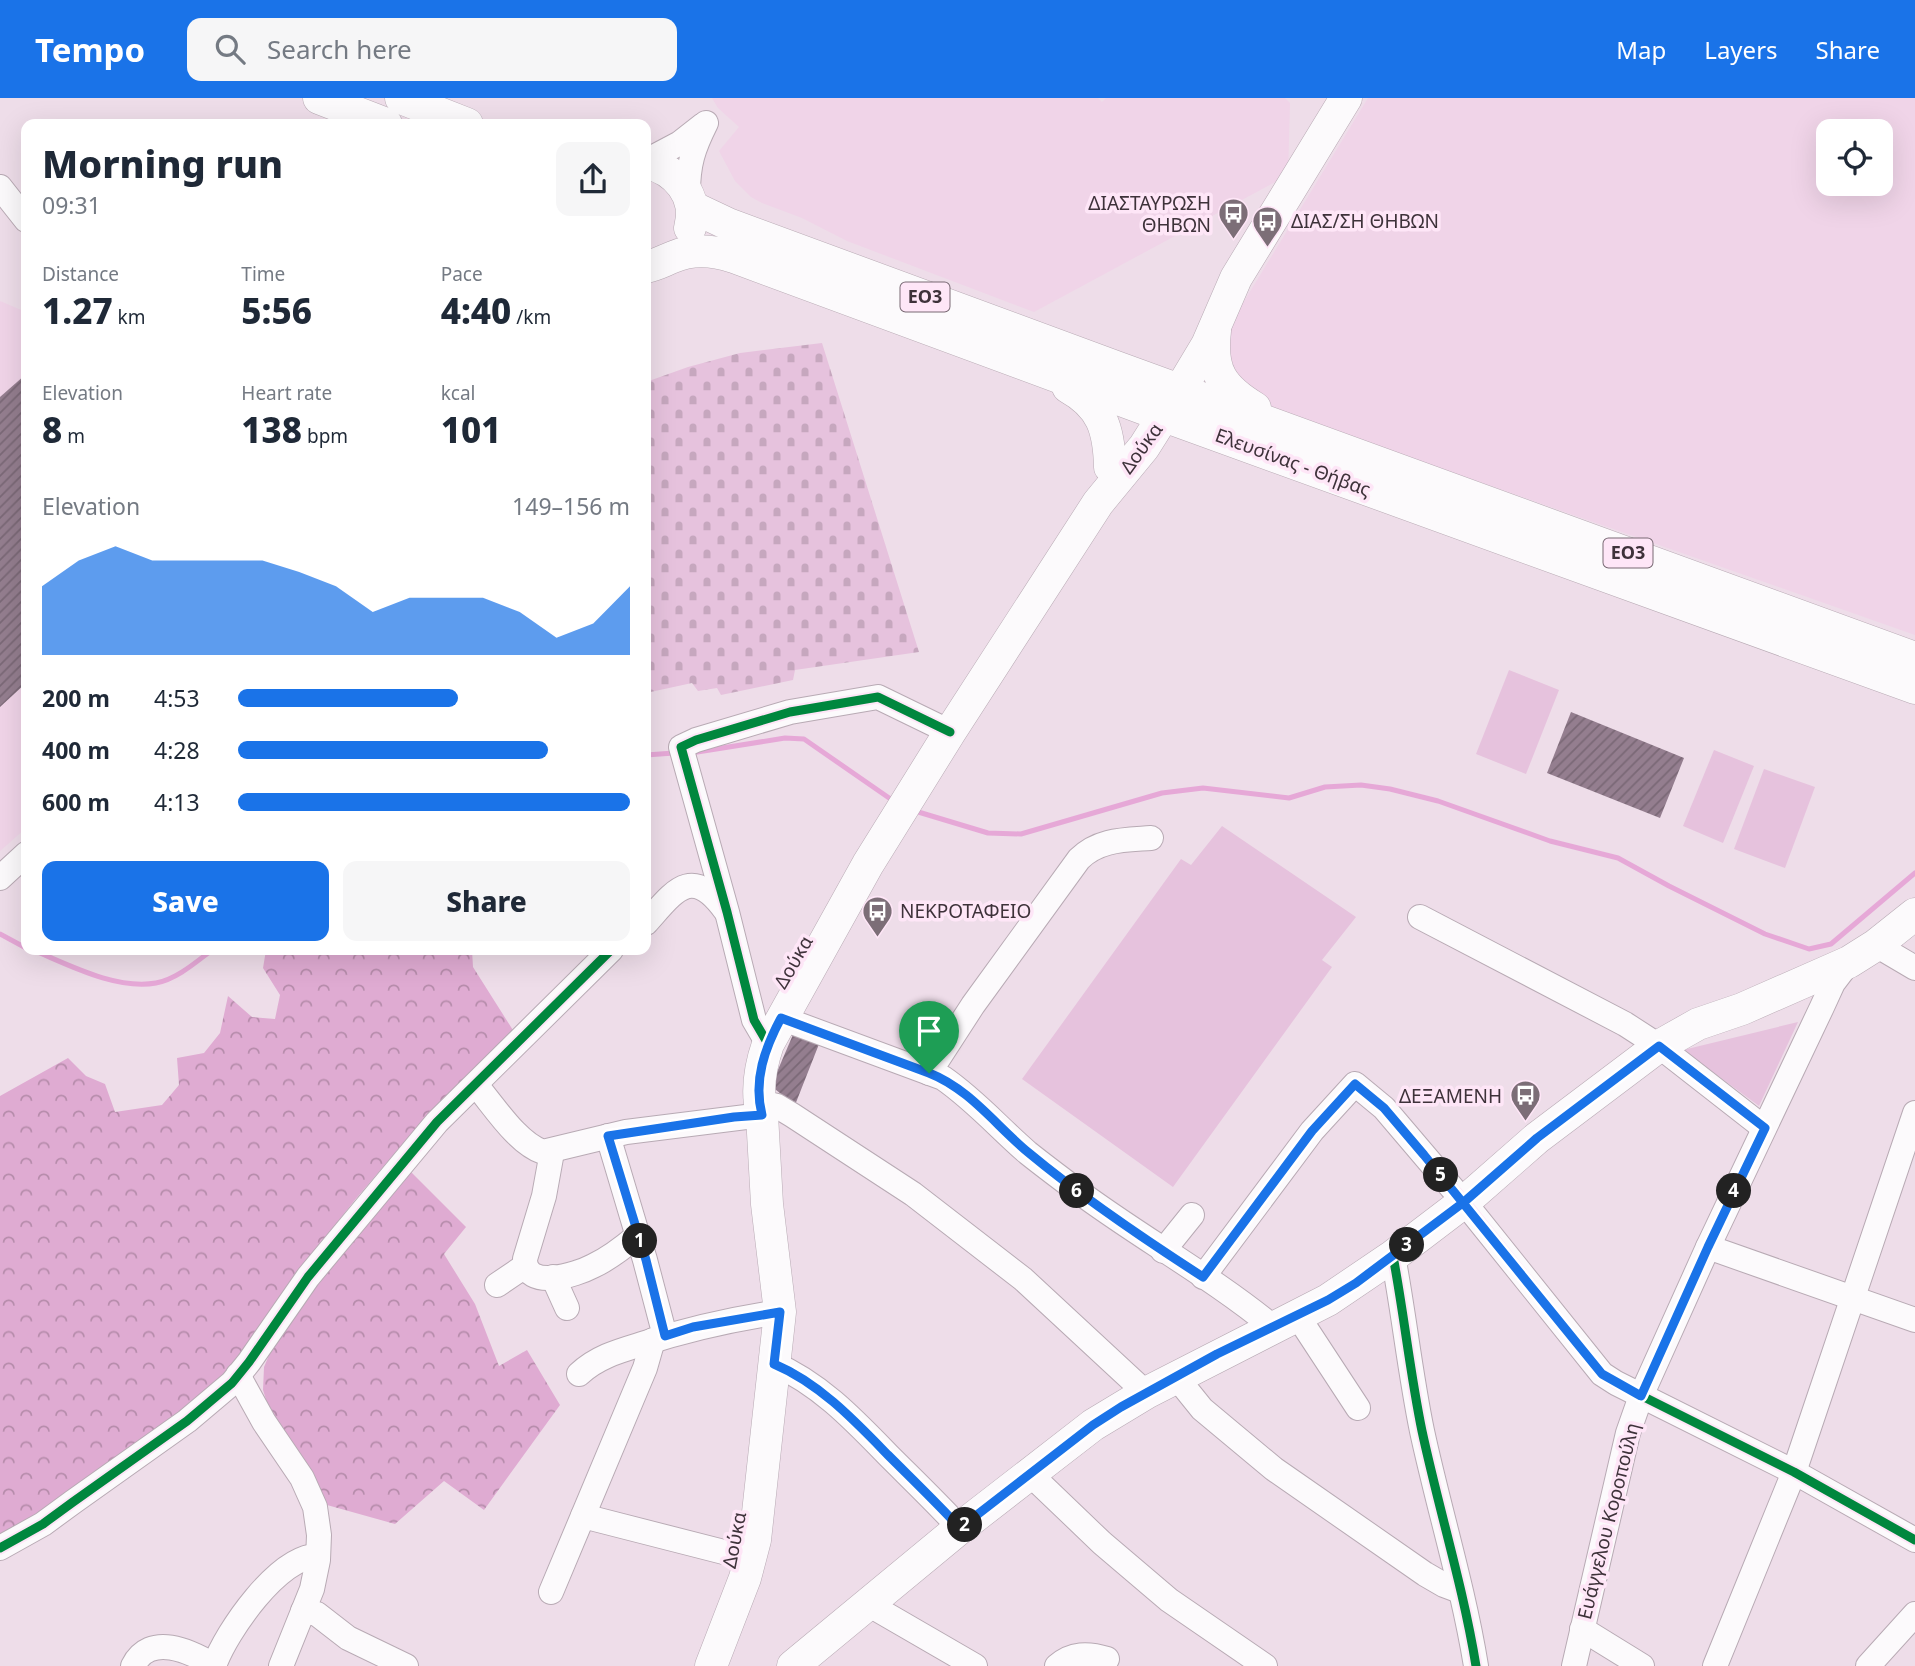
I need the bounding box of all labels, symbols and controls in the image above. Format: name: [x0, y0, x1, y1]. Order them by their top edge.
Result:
search box: [187, 18, 677, 81]
text: Tempo: [35, 27, 145, 72]
icon: search: [211, 30, 249, 68]
text: Search here: [267, 31, 412, 67]
text: Map: [1616, 33, 1666, 66]
text: Layers: [1704, 33, 1778, 66]
text: Share: [1816, 33, 1880, 66]
map controls: [1816, 119, 1893, 196]
button: locate: [1816, 119, 1893, 196]
text: Morning run: [42, 137, 283, 189]
button: share: [556, 142, 630, 216]
text: 09:31: [42, 189, 101, 221]
place label: ΔΙΑΣΤΑΥΡΩΣΗ ΘΗΒΩΝ: [1088, 190, 1211, 238]
bus stop icon: ΔΙΑΣΤΑΥΡΩΣΗ ΘΗΒΩΝ: [1217, 197, 1251, 241]
bus stop icon: ΔΙΑΣ/ΣΗ ΘΗΒΩΝ: [1251, 204, 1285, 248]
place label: ΔΙΑΣ/ΣΗ ΘΗΒΩΝ: [1291, 208, 1439, 234]
text: Distance: [42, 261, 119, 287]
text: Time: [241, 261, 285, 287]
text: Pace: [441, 261, 483, 287]
road number: ΕΟ3: [900, 282, 950, 312]
text: 1.27: [42, 287, 113, 334]
text: 5:56: [241, 287, 312, 334]
text: 4:40: [441, 287, 511, 334]
text: km: [113, 304, 146, 330]
text: /km: [511, 304, 551, 330]
text: Elevation: [42, 380, 123, 406]
text: Heart rate: [241, 380, 332, 406]
text: kcal: [441, 380, 475, 406]
text: 8: [42, 406, 62, 453]
text: 138: [241, 406, 302, 453]
text: 101: [441, 406, 501, 453]
street label: Δούκα: [1114, 417, 1168, 479]
street label: Ελευσίνας - Θήβας: [1212, 422, 1374, 502]
text: m: [62, 423, 85, 449]
text: bpm: [302, 423, 348, 449]
text: Elevation: [42, 490, 140, 522]
text: 149–156 m: [512, 490, 630, 522]
road number: ΕΟ3: [1604, 538, 1652, 568]
text: 200 m: [42, 682, 110, 714]
text: 4:53: [154, 682, 200, 714]
text: 400 m: [42, 734, 110, 766]
text: 4:28: [154, 734, 200, 766]
text: 600 m: [42, 786, 110, 818]
text: 4:13: [154, 786, 200, 818]
button: Save: [42, 861, 329, 941]
button: Share: [343, 861, 630, 941]
bus stop icon: ΝΕΚΡΟΤΑΦΕΙΟ: [860, 894, 894, 938]
place label: ΝΕΚΡΟΤΑΦΕΙΟ: [900, 898, 1031, 924]
street label: Δούκα: [767, 931, 819, 993]
pin: [899, 1001, 959, 1073]
icon: arrive: [910, 1012, 948, 1050]
bus stop icon: ΔΕΞΑΜΕΝΗ: [1508, 1079, 1542, 1123]
place label: ΔΕΞΑΜΕΝΗ: [1399, 1083, 1502, 1109]
pin: 5: [1424, 1158, 1458, 1192]
text: 5: [1435, 1161, 1446, 1187]
pin: 6: [1060, 1174, 1094, 1208]
pin: 4: [1716, 1174, 1752, 1208]
text: 6: [1071, 1177, 1082, 1203]
text: 4: [1728, 1177, 1739, 1203]
pin: 1: [622, 1224, 658, 1258]
text: 1: [634, 1227, 645, 1253]
pin: 3: [1390, 1228, 1424, 1262]
text: 3: [1401, 1231, 1412, 1257]
street label: Ευάγγελου Κοροπούλη: [1571, 1420, 1645, 1622]
pin: 2: [948, 1508, 982, 1542]
street label: Δούκα: [716, 1509, 752, 1570]
text: 2: [959, 1511, 970, 1537]

